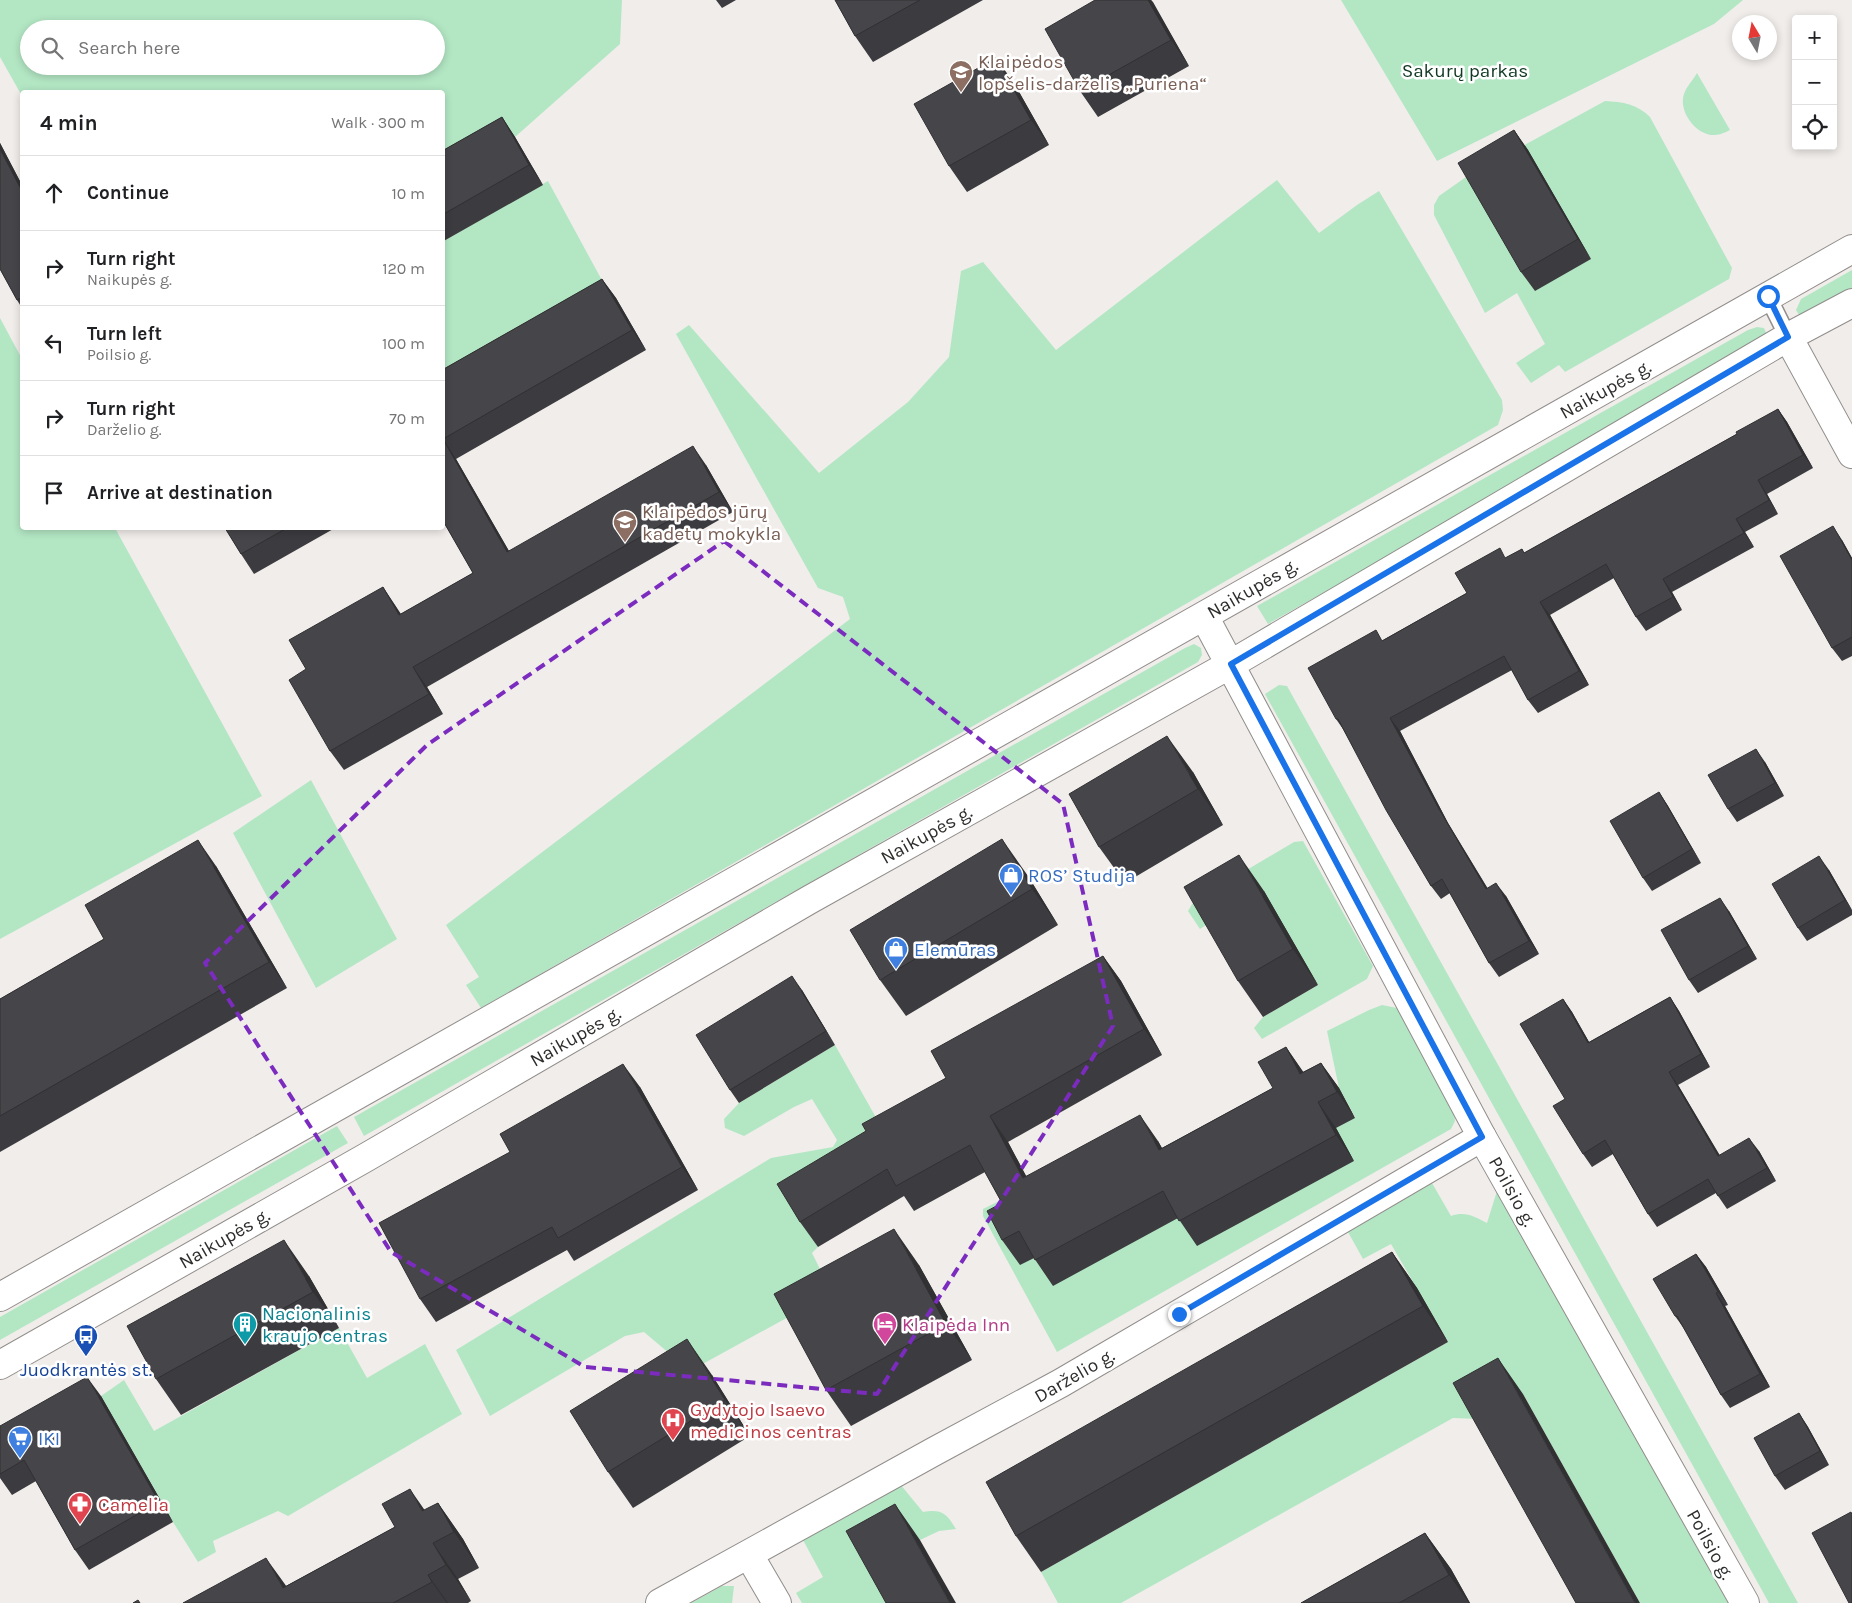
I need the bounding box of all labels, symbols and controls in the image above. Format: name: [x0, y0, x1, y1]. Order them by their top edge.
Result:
north arrow: [1732, 15, 1777, 60]
map controls: [1792, 15, 1837, 150]
button: +: [1792, 15, 1837, 60]
search box: [20, 20, 445, 75]
icon: search: [38, 34, 66, 62]
text: Search here: [78, 37, 180, 59]
place label: Klaipėdos lopšelis-darželis „Puriena“: [978, 51, 1207, 95]
school or university icon: Klaipėdos lopšelis-darželis „Puriena“: [948, 59, 974, 93]
park label: Sakurų parkas: [1402, 60, 1528, 82]
button: −: [1792, 60, 1837, 105]
button: locate: [1792, 105, 1837, 150]
text: 4 min: [40, 111, 98, 135]
text: Walk · 300 m: [331, 113, 425, 132]
icon: ahead: [40, 179, 68, 207]
text: Continue: [87, 182, 169, 204]
text: 10 m: [391, 184, 425, 203]
text: Turn right: [87, 248, 176, 270]
icon: right: [40, 254, 68, 282]
text: 120 m: [382, 259, 425, 278]
text: Naikupės g.: [87, 270, 172, 289]
route start: [1757, 285, 1780, 308]
text: Turn left: [87, 323, 162, 345]
icon: left: [40, 329, 68, 357]
text: 100 m: [382, 334, 425, 353]
text: Poilsio g.: [87, 345, 151, 364]
street label: Naikupės g.: [1556, 356, 1655, 424]
text: Turn right: [87, 398, 176, 420]
icon: right: [40, 404, 68, 432]
text: 70 m: [389, 409, 425, 428]
text: Darželio g.: [87, 420, 162, 439]
icon: arrive: [40, 479, 68, 507]
text: Arrive at destination: [87, 482, 273, 504]
place label: Klaipėdos jūrų kadetų mokykla: [642, 501, 781, 545]
school or university icon: Klaipėdos jūrų kadetų mokykla: [612, 509, 638, 543]
street label: Naikupės g.: [1203, 554, 1302, 624]
street label: Naikupės g.: [877, 801, 976, 869]
shop icon: ROS’ Studija: [998, 862, 1024, 896]
place label: ROS’ Studija: [1028, 865, 1135, 887]
shop icon: Elemūras: [883, 936, 909, 970]
place label: Elemūras: [914, 939, 996, 961]
street label: Naikupės g.: [526, 1002, 625, 1072]
street label: Poilsio g.: [1484, 1153, 1540, 1230]
street label: Naikupės g.: [175, 1204, 274, 1274]
place label: Nacionalinis kraujo centras: [262, 1303, 388, 1347]
route end: [1168, 1303, 1191, 1326]
building icon: Nacionalinis kraujo centras: [232, 1311, 258, 1345]
hotel icon: Klaipėda Inn: [872, 1311, 898, 1345]
place label: Klaipėda Inn: [902, 1314, 1010, 1336]
bus stop icon: Juodkrantės st.: [73, 1323, 99, 1357]
street label: Darželio g.: [1031, 1344, 1118, 1408]
place label: Juodkrantės st.: [20, 1359, 152, 1381]
place label: Gydytojo Isaevo medicinos centras: [690, 1399, 852, 1443]
hospital icon: Gydytojo Isaevo medicinos centras: [660, 1407, 686, 1441]
supermarket icon: IKI: [7, 1425, 33, 1459]
place label: IKI: [38, 1428, 60, 1450]
pharmacy icon: Camelia: [67, 1491, 93, 1525]
place label: Camelia: [98, 1494, 169, 1516]
street label: Poilsio g.: [1682, 1506, 1738, 1583]

